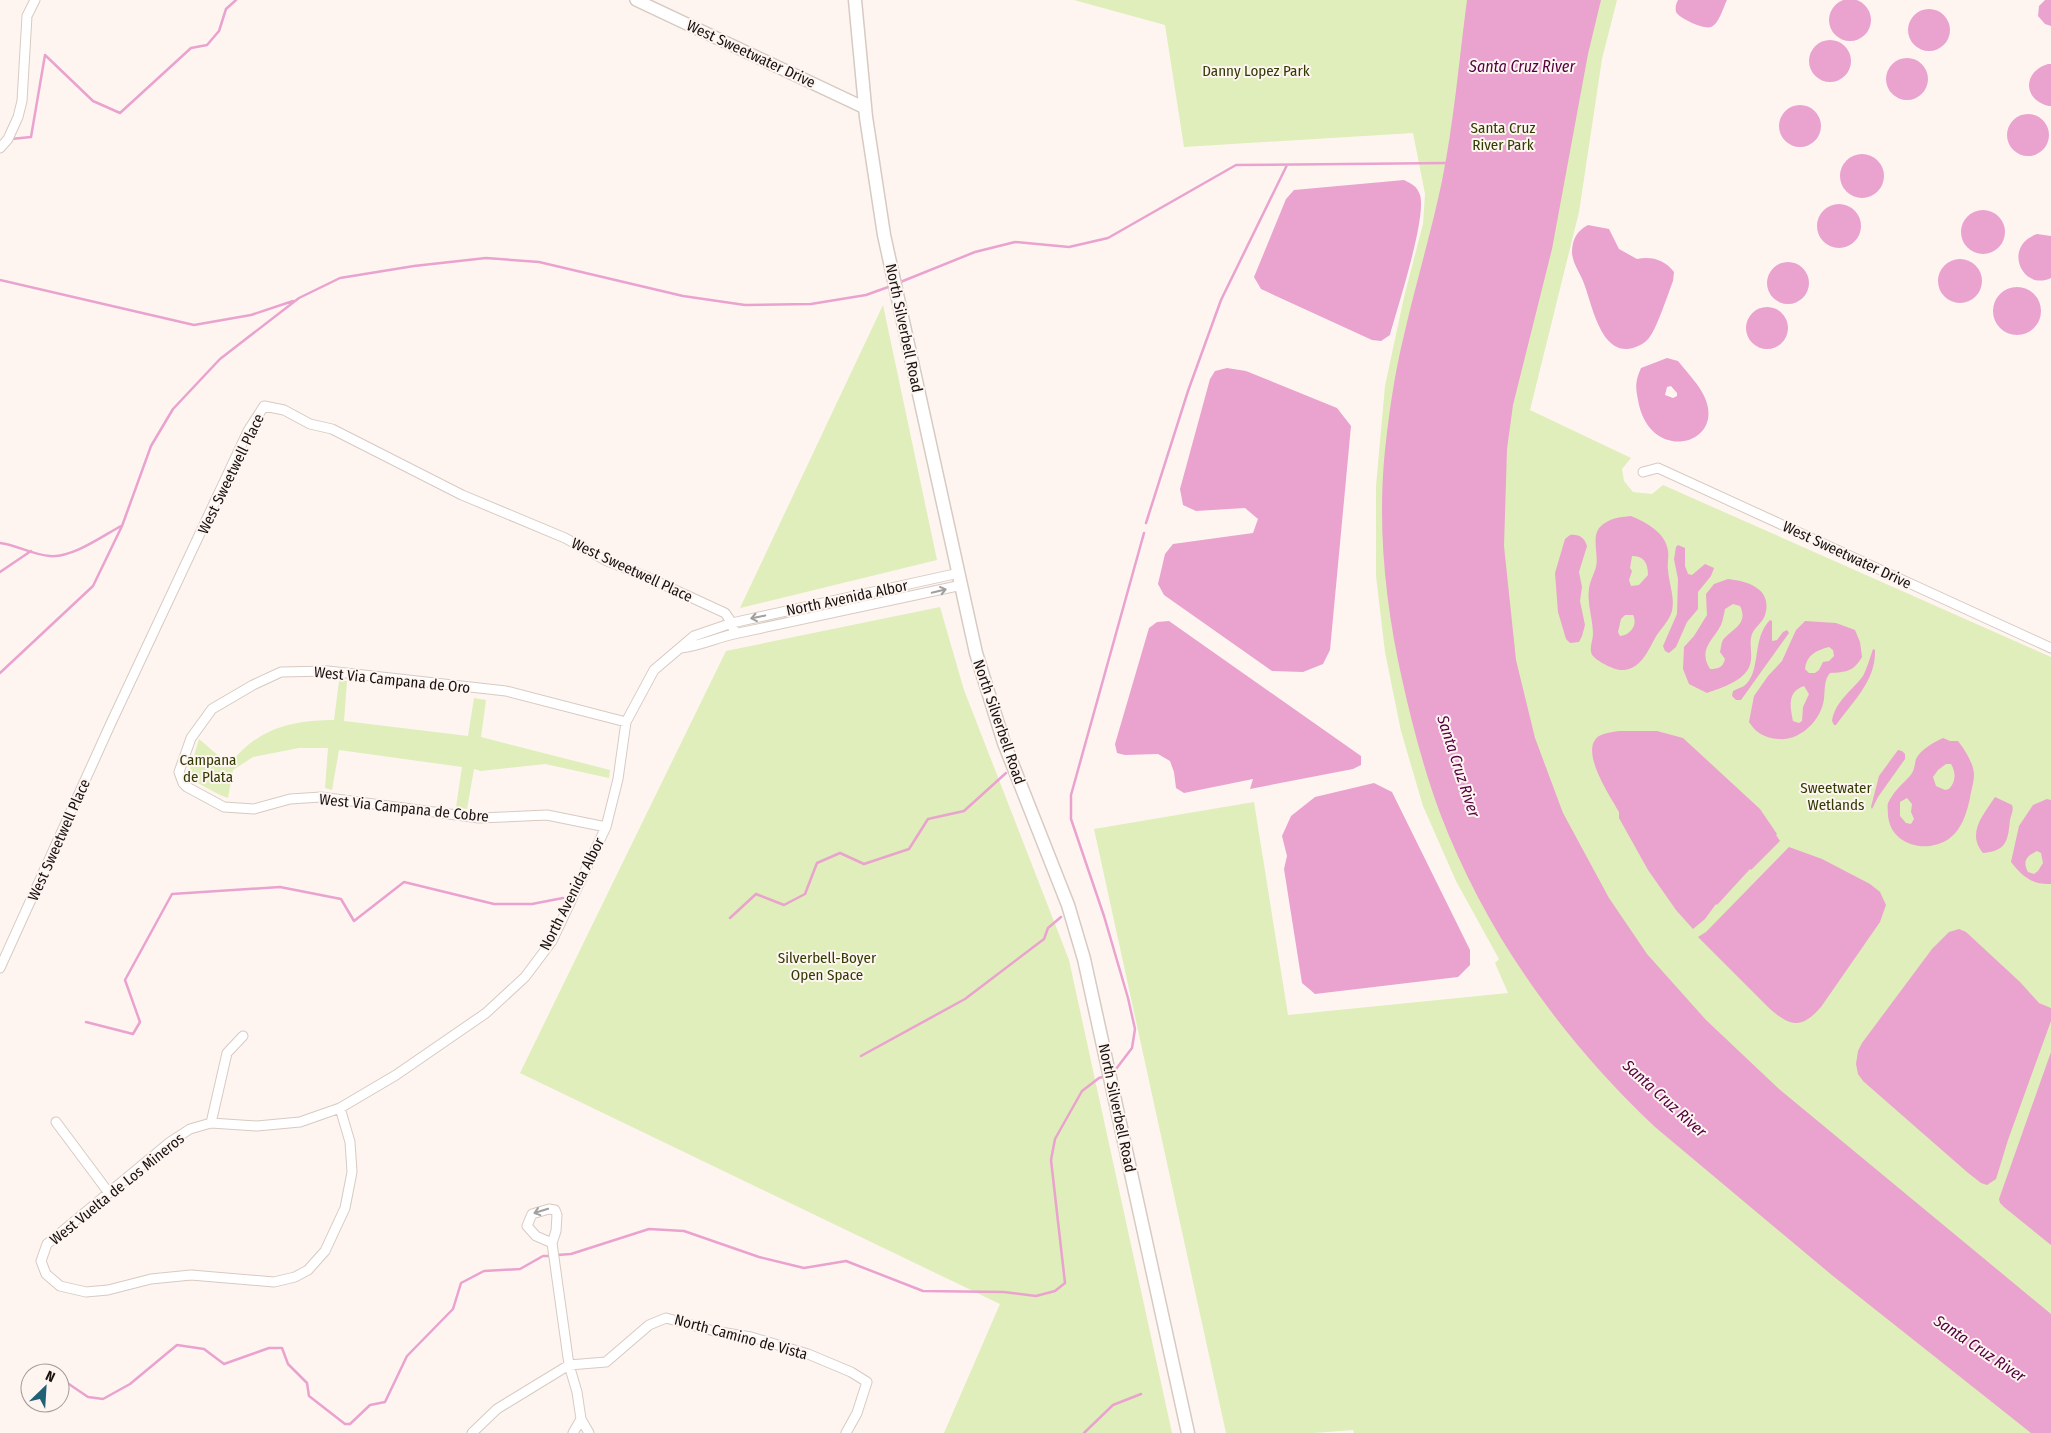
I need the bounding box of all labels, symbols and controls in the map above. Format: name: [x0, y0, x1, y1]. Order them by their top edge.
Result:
street label: West Sweetwater Drive: [684, 16, 818, 92]
water label: Santa Cruz River: [1468, 57, 1575, 76]
park label: Danny Lopez Park: [1202, 62, 1310, 80]
park label: Santa Cruz River Park: [1471, 119, 1535, 154]
street label: North Silverbell Road: [882, 262, 926, 394]
street label: West Sweetwell Place: [194, 411, 268, 537]
street label: West Sweetwater Drive: [1780, 517, 1914, 593]
street label: West Sweetwell Place: [569, 534, 695, 606]
street label: North Avenida Albor: [784, 576, 910, 620]
one-way arrow: [931, 586, 947, 595]
one-way arrow: [750, 613, 766, 622]
street label: North Silverbell Road: [969, 657, 1029, 787]
street label: West Via Campana de Oro: [313, 663, 471, 697]
water label: Santa Cruz River: [1433, 712, 1484, 820]
park label: Campana de Plata: [180, 751, 236, 786]
street label: West Sweetwell Place: [24, 776, 94, 904]
park label: Sweetwater Wetlands: [1800, 779, 1872, 814]
street label: West Via Campana de Cobre: [318, 790, 490, 826]
street label: North Avenida Albor: [536, 834, 609, 953]
park label: Silverbell-Boyer Open Space: [778, 949, 877, 984]
street label: North Silverbell Road: [1095, 1042, 1139, 1174]
water label: Santa Cruz River: [1618, 1055, 1711, 1141]
street label: West Vuelta de Los Mineros: [46, 1129, 188, 1249]
one-way arrow: [534, 1207, 550, 1217]
water label: Santa Cruz River: [1930, 1310, 2029, 1386]
street label: North Camino de Vista: [673, 1311, 809, 1363]
north arrow: [20, 1363, 70, 1413]
text: N: [43, 1367, 58, 1386]

